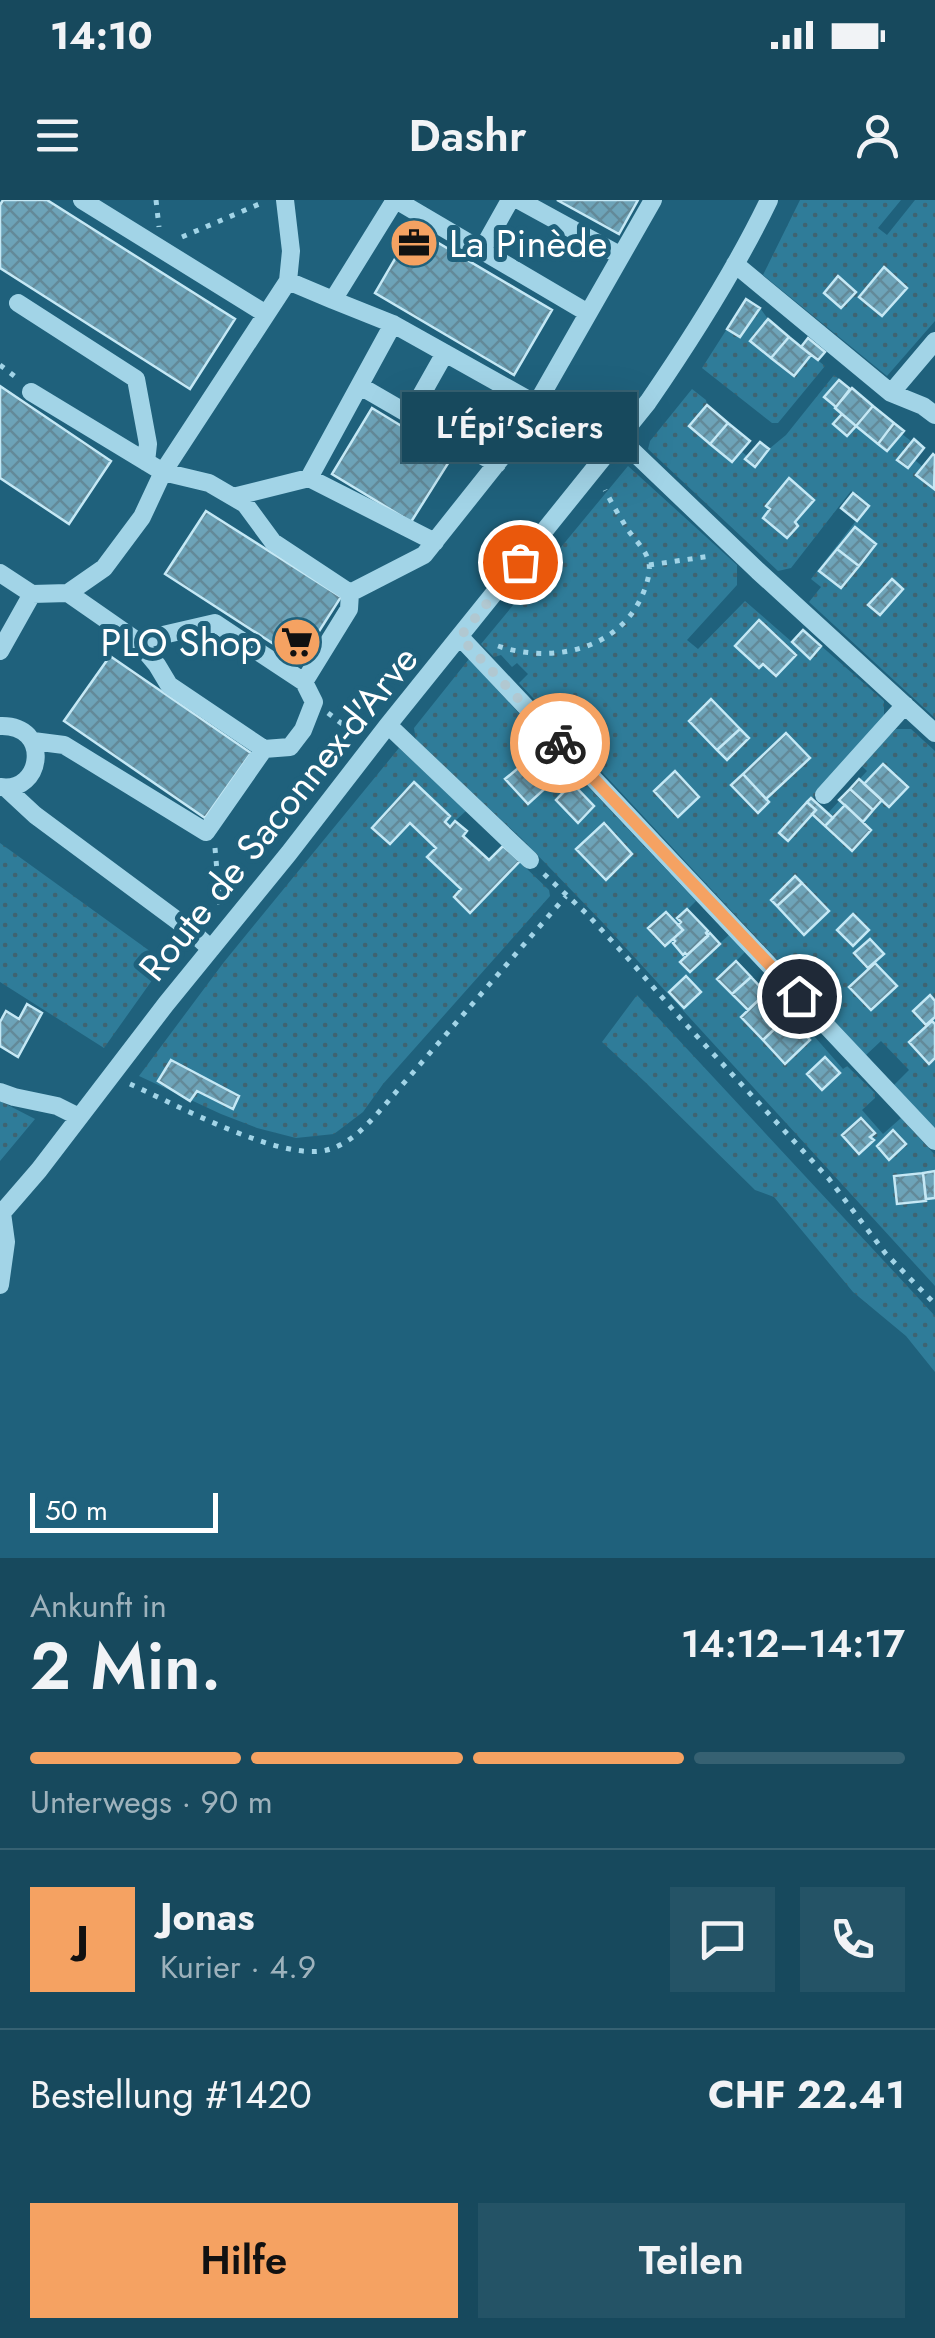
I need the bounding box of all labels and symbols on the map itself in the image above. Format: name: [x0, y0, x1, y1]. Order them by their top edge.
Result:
place label: La Pinède: [449, 216, 607, 271]
office icon: La Pinède: [388, 217, 440, 269]
callout: L'Épi'Sciers: [402, 392, 638, 462]
pin: [478, 520, 563, 605]
place label: PLO Shop: [101, 615, 262, 670]
supermarket icon: PLO Shop: [271, 616, 323, 668]
street label: Route de Saconnex-d'Arve: [125, 634, 431, 992]
courier: [510, 693, 610, 793]
pin: [757, 954, 842, 1039]
scale bar: [30, 1488, 218, 1532]

